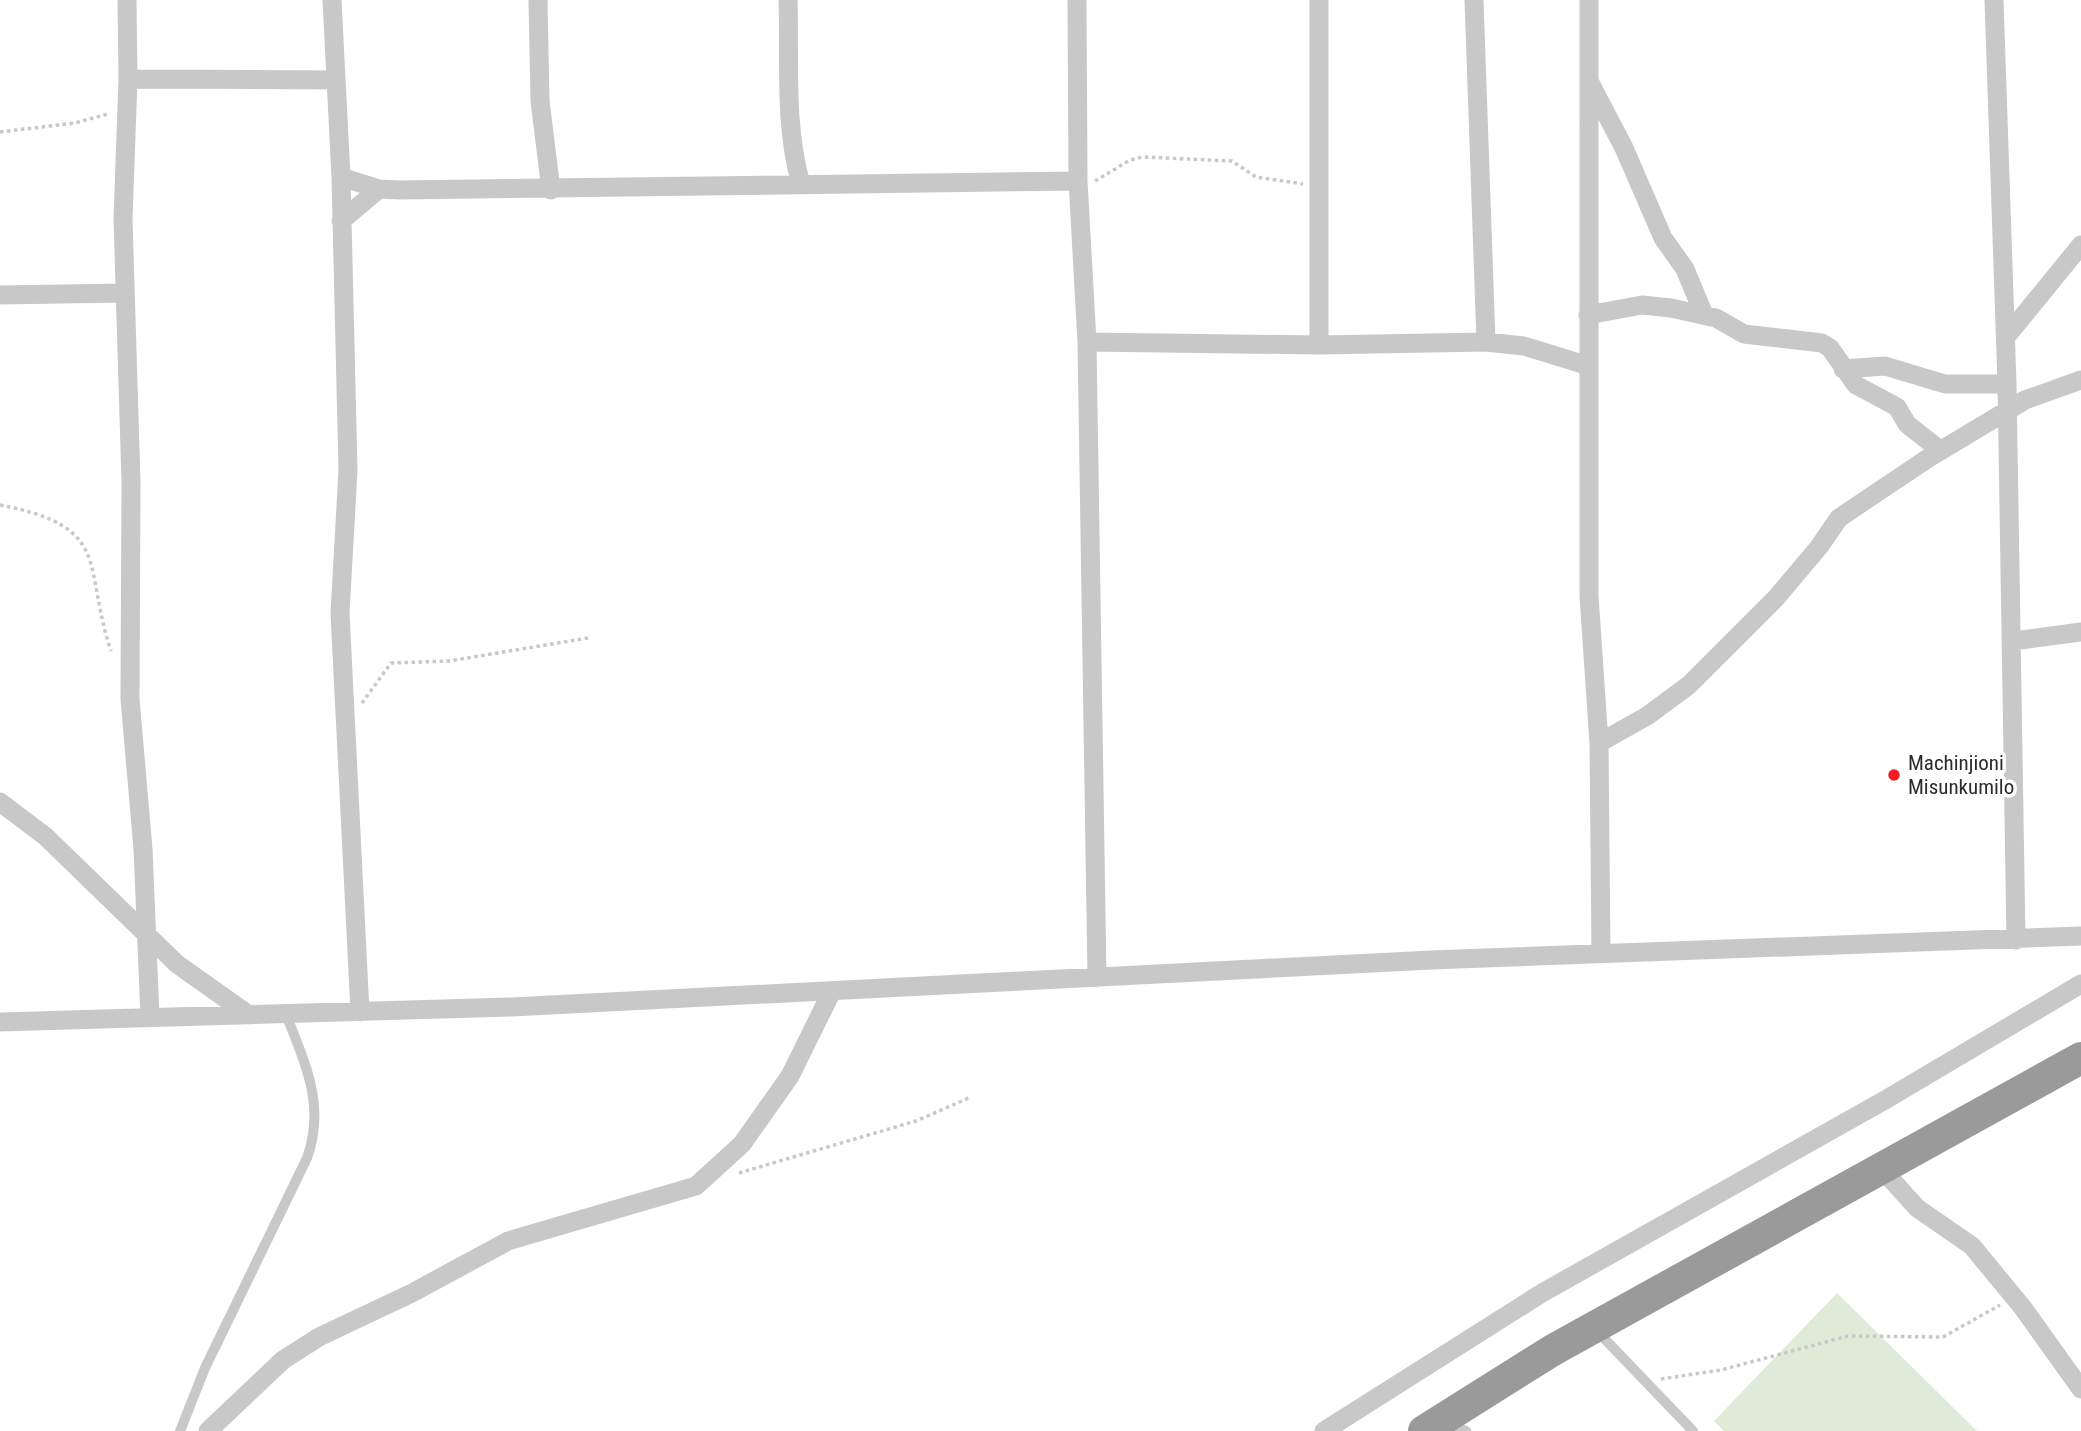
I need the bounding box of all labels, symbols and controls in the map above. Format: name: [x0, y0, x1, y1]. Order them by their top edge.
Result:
place label: Machinjioni Misunkumilo: [1908, 751, 2014, 799]
marker: Machinjioni Misunkumilo: [1886, 767, 1902, 783]

